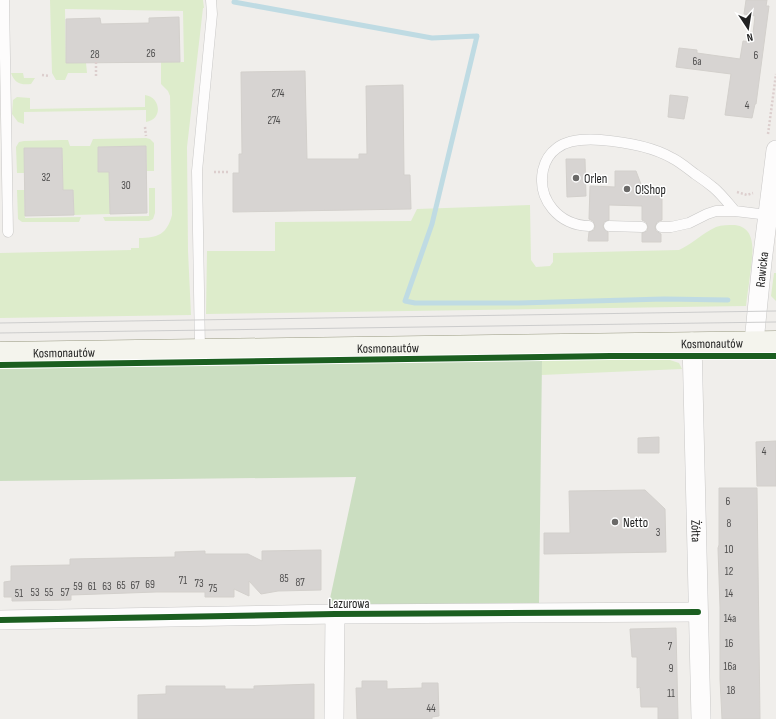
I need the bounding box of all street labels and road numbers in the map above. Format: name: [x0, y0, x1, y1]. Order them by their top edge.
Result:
street label: Rawicka: [753, 251, 772, 288]
street label: Kosmonautów: [681, 335, 744, 352]
street label: Kosmonautów: [357, 340, 420, 357]
street label: Kosmonautów: [33, 345, 96, 362]
street label: Żółta: [687, 520, 704, 542]
street label: Lazurowa: [329, 596, 369, 612]

